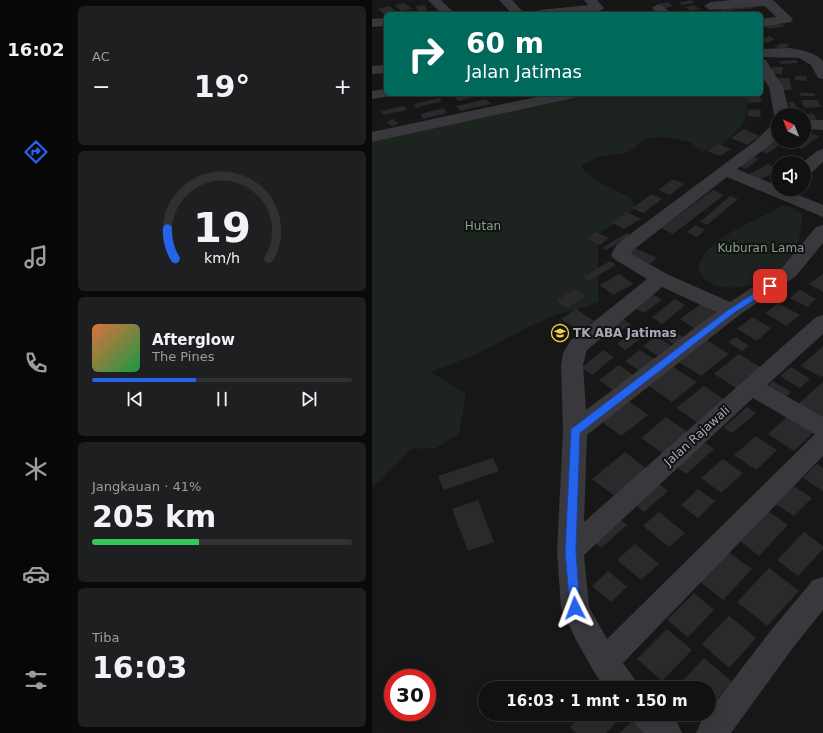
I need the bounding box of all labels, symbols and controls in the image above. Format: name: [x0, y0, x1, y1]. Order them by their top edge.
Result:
text: 60 m: [466, 27, 544, 60]
icon: right: [400, 28, 452, 80]
text: 16:02: [7, 39, 65, 60]
text: AC: [92, 49, 110, 64]
text: Jalan Jatimas: [466, 61, 582, 82]
text: 19°: [194, 69, 250, 104]
text: −: [92, 74, 110, 99]
text: +: [334, 74, 352, 99]
north arrow: [771, 108, 811, 148]
map controls: [771, 108, 811, 196]
icon: directions: [22, 138, 50, 166]
button: sound: [771, 156, 811, 196]
text: 19: [193, 203, 251, 252]
park label: Hutan: [465, 219, 501, 233]
park label: Kuburan Lama: [718, 241, 804, 255]
icon: music: [22, 243, 50, 271]
text: km/h: [204, 250, 240, 266]
pin: [753, 269, 787, 303]
icon: arrive: [759, 275, 781, 297]
school or university icon: TK ABA Jatimas: [550, 323, 570, 343]
place label: TK ABA Jatimas: [573, 326, 677, 340]
text: Afterglow: [152, 331, 235, 349]
icon: phone: [22, 349, 50, 377]
text: The Pines: [152, 349, 215, 364]
icon: previous: [124, 388, 146, 410]
icon: pause: [211, 388, 233, 410]
icon: next: [298, 388, 320, 410]
street label: Jalan Rajawali: [661, 403, 733, 470]
icon: climate: [22, 455, 50, 483]
text: Jangkauan · 41%: [92, 479, 201, 494]
text: 205 km: [92, 499, 216, 534]
icon: car: [22, 560, 50, 588]
position arrow: [554, 587, 596, 629]
text: Tiba: [92, 630, 119, 645]
text: 16:03: [92, 650, 188, 685]
icon: filters: [22, 666, 50, 694]
speed limit sign: 30: [384, 669, 436, 721]
text: 16:03 · 1 mnt · 150 m: [506, 692, 688, 710]

